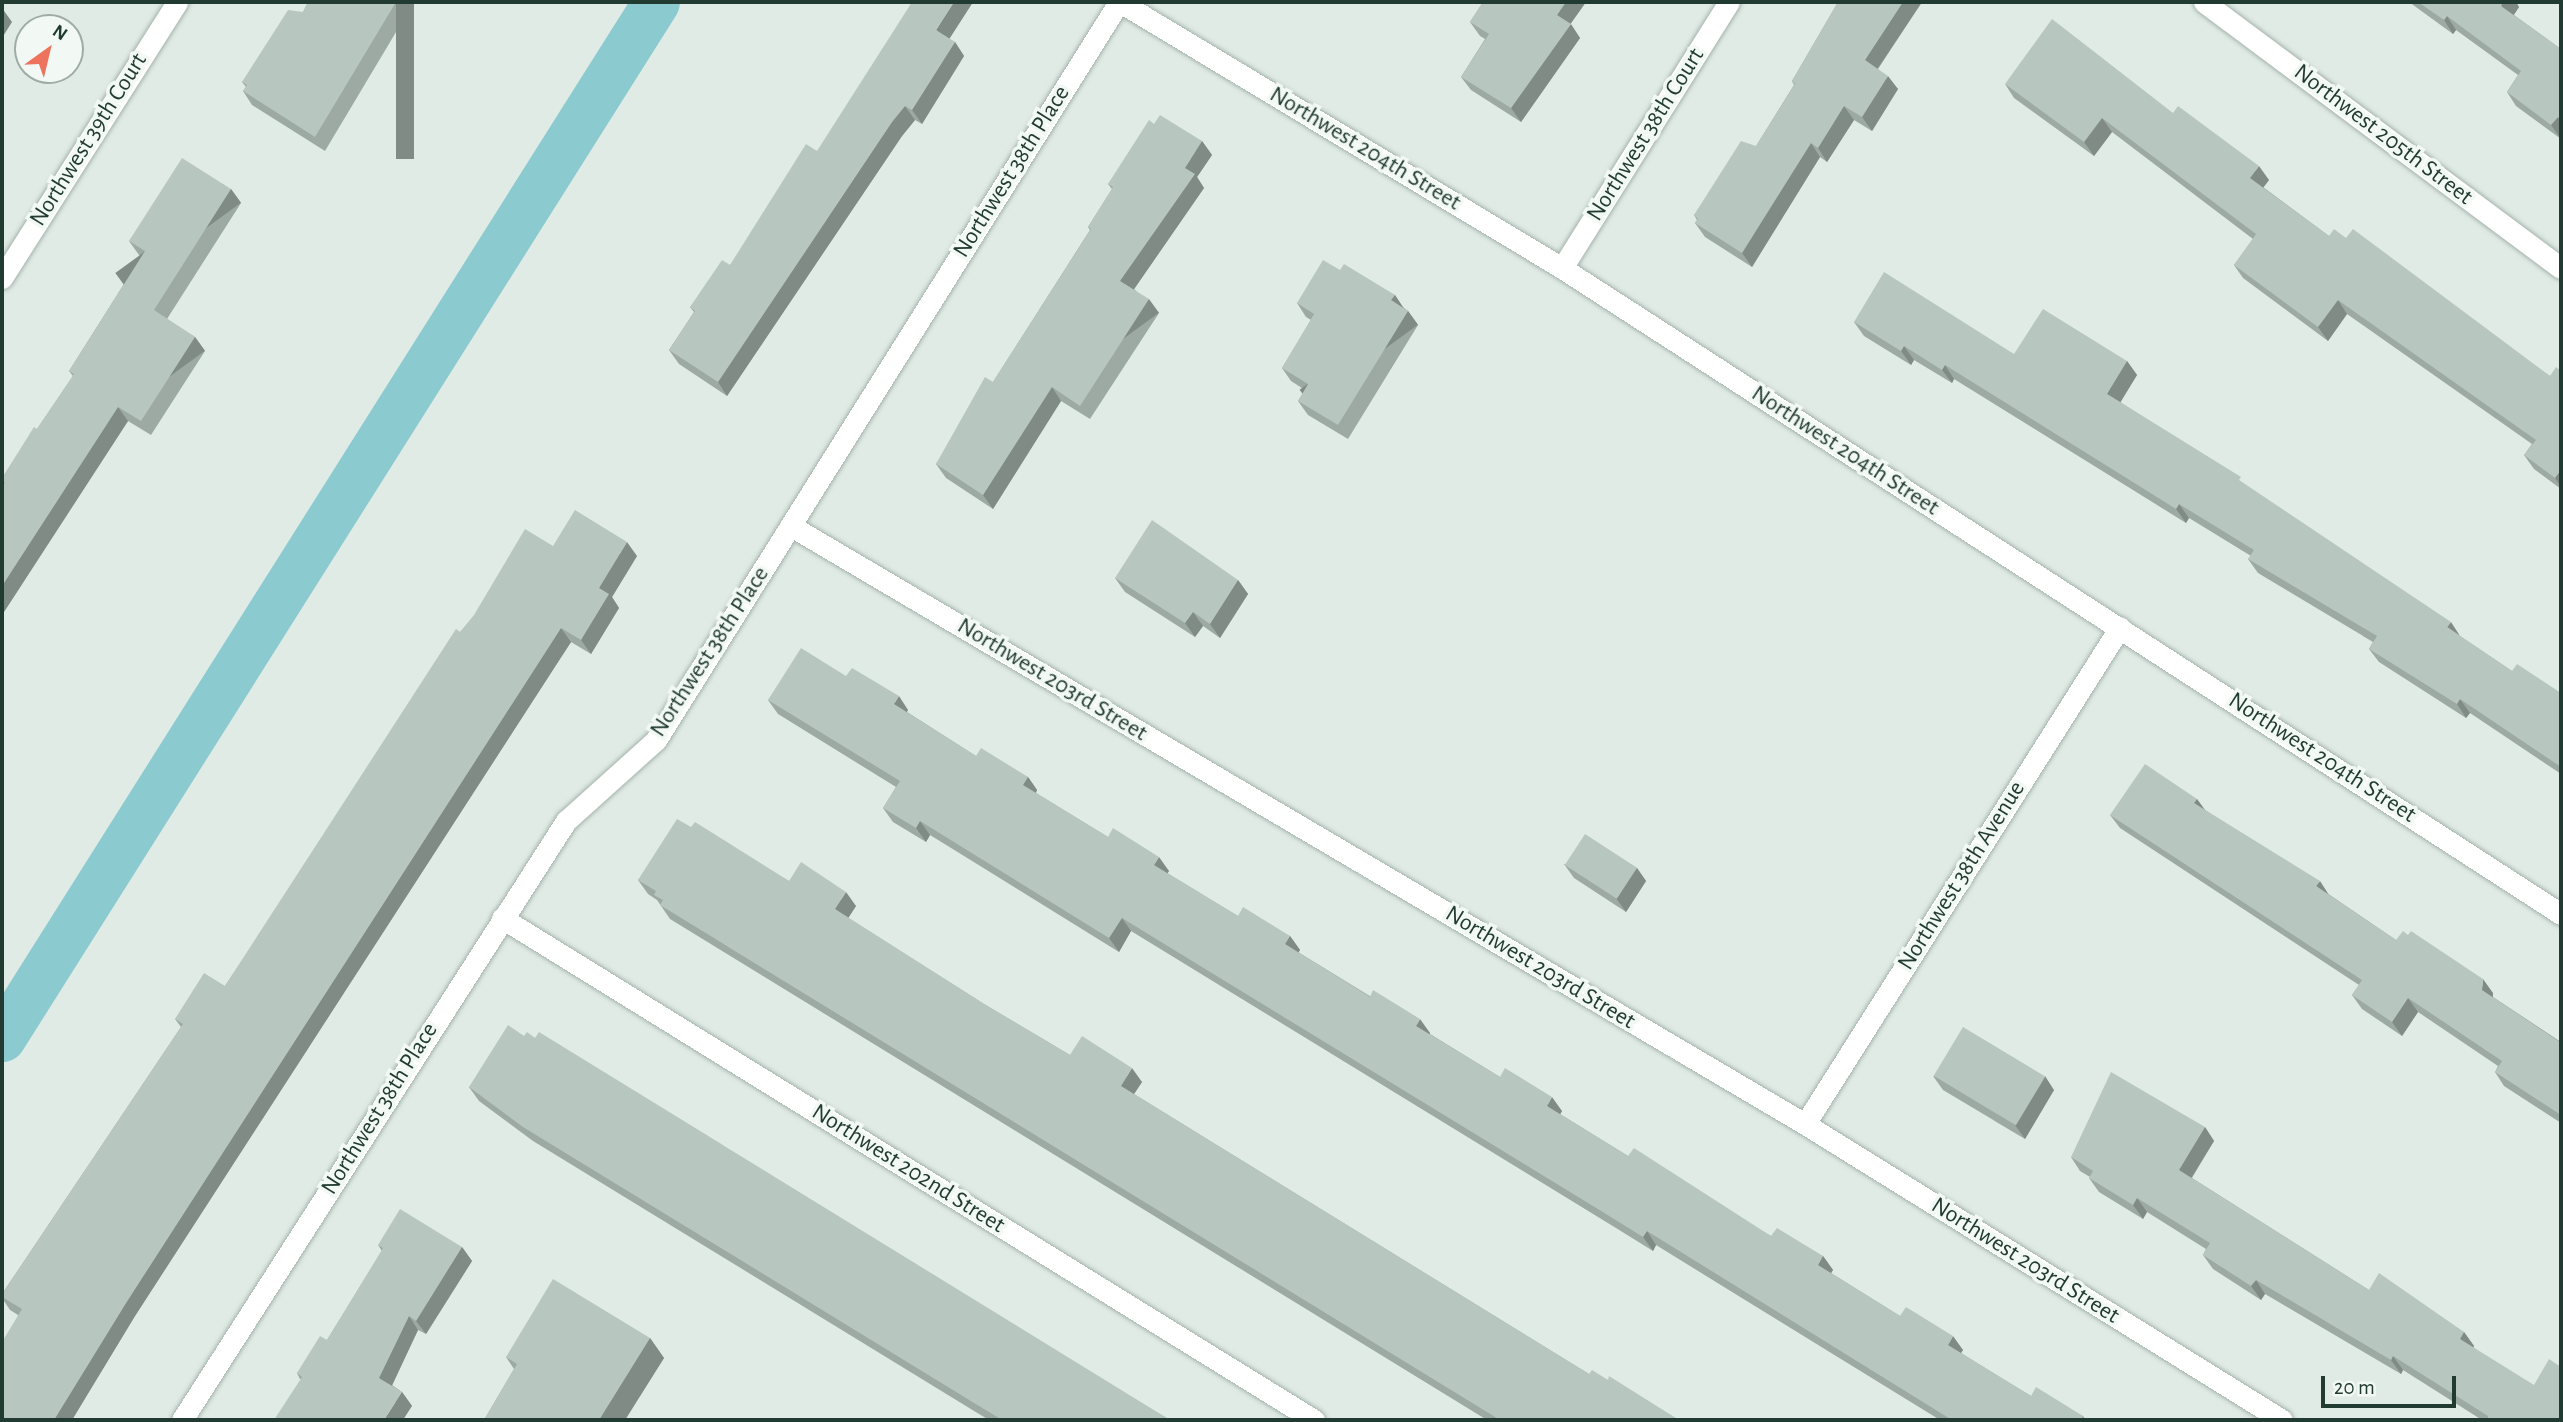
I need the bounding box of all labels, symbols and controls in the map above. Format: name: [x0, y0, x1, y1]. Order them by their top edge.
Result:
north arrow: [14, 14, 84, 84]
text: N: [49, 21, 71, 44]
street label: Northwest 38th Court: [1581, 43, 1711, 227]
street label: Northwest 39th Court: [24, 48, 154, 232]
street label: Northwest 205th Street: [2288, 58, 2478, 212]
street label: Northwest 38th Place: [947, 81, 1077, 263]
street label: Northwest 204th Street: [1264, 81, 1466, 217]
street label: Northwest 204th Street: [1746, 380, 1944, 522]
street label: Northwest 38th Place: [644, 561, 776, 743]
street label: Northwest 203rd Street: [952, 612, 1152, 748]
street label: Northwest 204th Street: [2223, 687, 2421, 829]
street label: Northwest 38th Avenue: [1892, 776, 2032, 976]
street label: Northwest 203rd Street: [1440, 900, 1640, 1036]
street label: Northwest 38th Place: [315, 1018, 445, 1200]
street label: Northwest 202nd Street: [806, 1098, 1010, 1240]
street label: Northwest 203rd Street: [1926, 1191, 2124, 1331]
scale bar: [2325, 1362, 2460, 1406]
text: 20 m: [2334, 1377, 2375, 1398]

